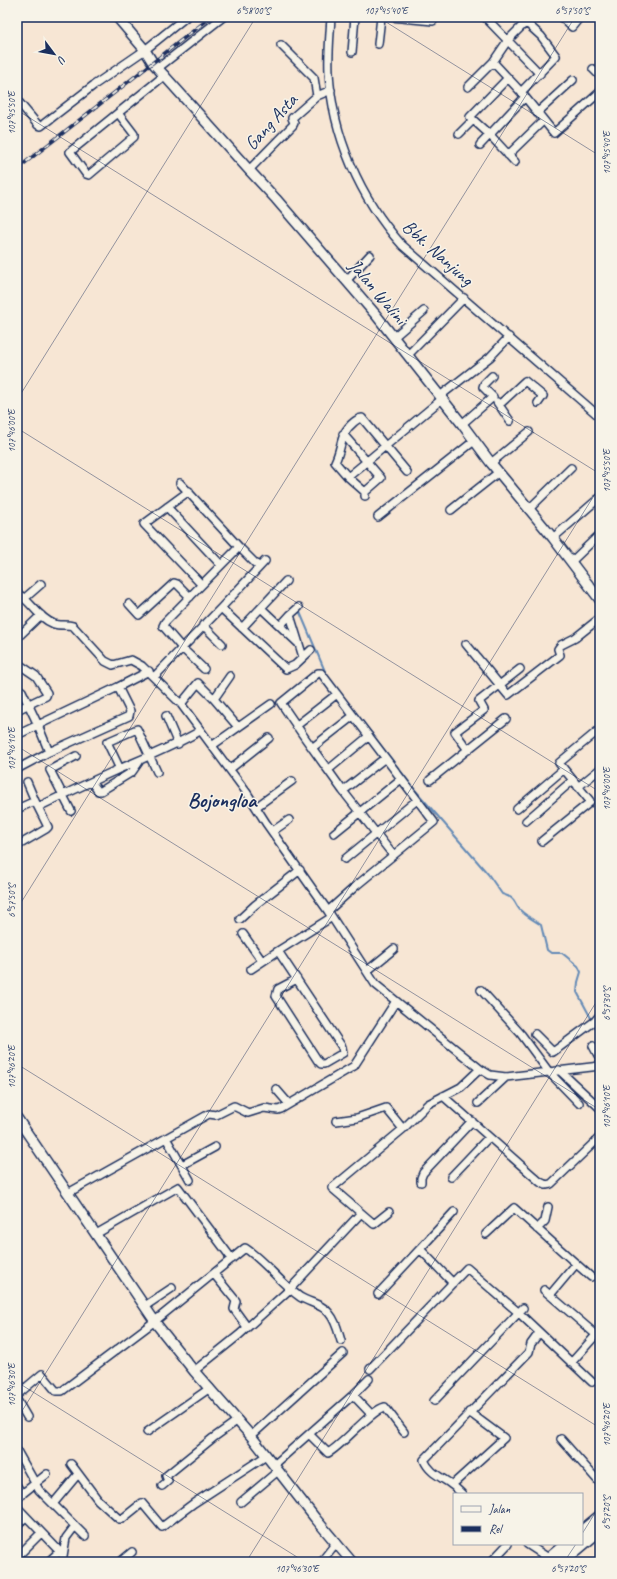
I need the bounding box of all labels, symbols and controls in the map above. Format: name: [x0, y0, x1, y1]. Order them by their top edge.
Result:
text: 6°58'00"S: [236, 4, 272, 17]
text: 107°45'40"E: [364, 4, 409, 17]
text: 6°57'50"S: [555, 4, 591, 17]
north arrow: [34, 34, 74, 74]
text: U: [54, 53, 70, 68]
street label: Gang Asta: [239, 87, 304, 155]
text: 107°45'50"E: [5, 90, 18, 135]
text: 107°45'40"E: [600, 130, 613, 175]
street label: Bbk. Nanjung: [397, 215, 480, 292]
street label: Jalan Walini: [343, 254, 414, 332]
text: 107°46'00"E: [5, 408, 18, 453]
text: 107°45'50"E: [600, 448, 613, 493]
text: 107°46'10"E: [5, 726, 18, 771]
text: 107°46'00"E: [600, 766, 613, 811]
district label: Bojongloa: [188, 787, 258, 813]
text: 6°57'50"S: [5, 882, 18, 918]
text: 6°57'30"S: [600, 985, 613, 1021]
text: 107°46'20"E: [5, 1044, 18, 1089]
text: 107°46'10"E: [600, 1084, 613, 1129]
text: 107°46'30"E: [5, 1362, 18, 1407]
text: 107°46'20"E: [600, 1402, 613, 1447]
legend: [453, 1493, 583, 1545]
text: 6°57'20"S: [600, 1494, 613, 1530]
text: Jalan: [488, 1501, 511, 1517]
text: Rel: [489, 1521, 503, 1537]
text: 107°46'30"E: [275, 1562, 320, 1575]
text: 6°57'20"S: [551, 1562, 587, 1575]

